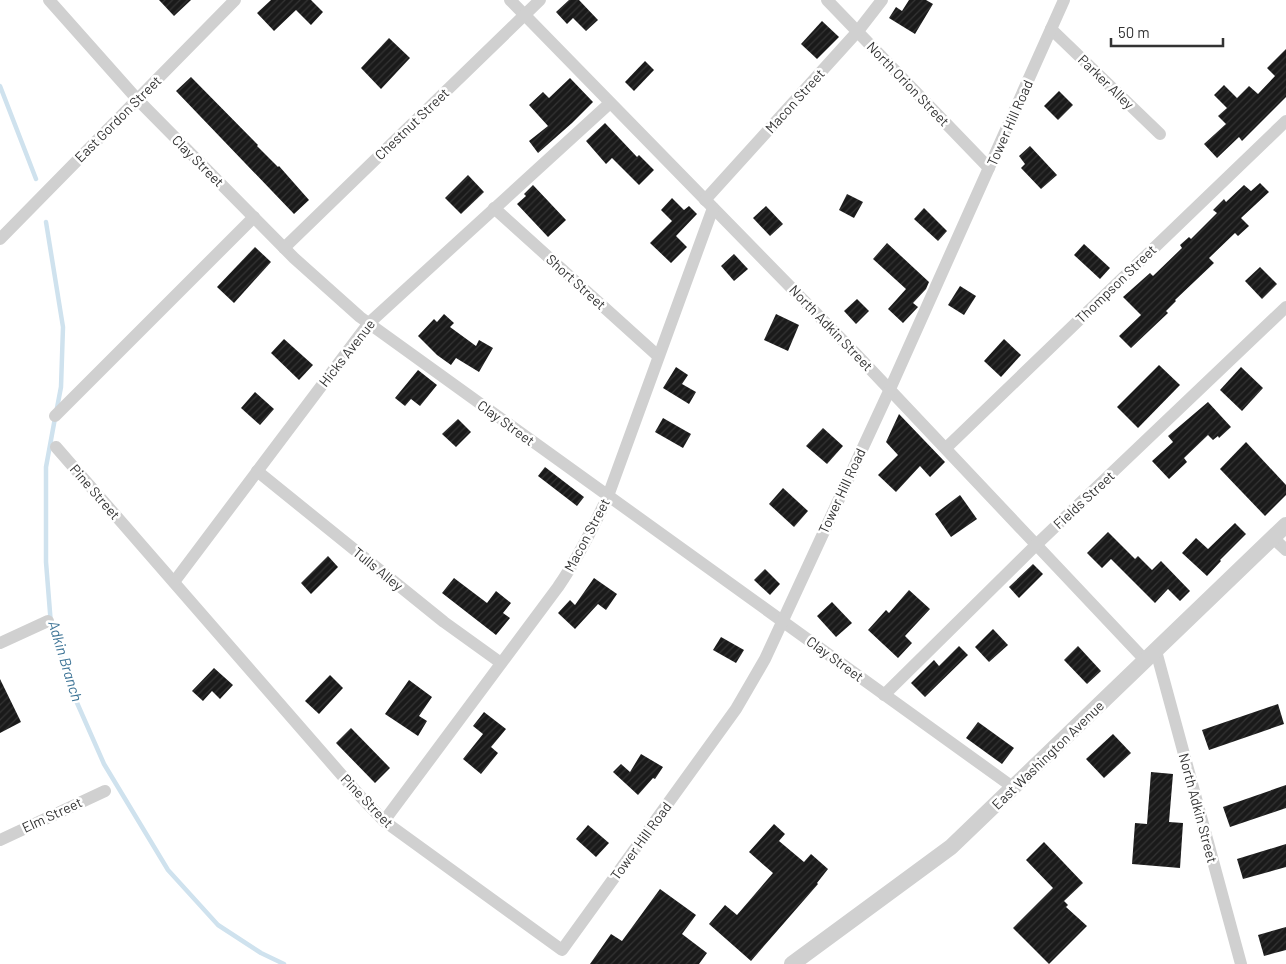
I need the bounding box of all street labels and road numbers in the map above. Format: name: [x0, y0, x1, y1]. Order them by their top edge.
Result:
street label: North Orion Street: [864, 38, 953, 130]
street label: Parker Alley: [1075, 51, 1138, 113]
street label: Macon Street: [761, 65, 828, 136]
street label: East Gordon Street: [71, 72, 164, 165]
street label: Tower Hill Road: [983, 77, 1036, 168]
street label: Chestnut Street: [371, 84, 452, 163]
street label: Clay Street: [169, 131, 228, 190]
street label: Thompson Street: [1072, 241, 1159, 326]
street label: Short Street: [543, 250, 610, 313]
street label: North Adkin Street: [786, 281, 877, 374]
street label: Hicks Avenue: [315, 316, 378, 390]
street label: Clay Street: [474, 396, 538, 449]
street label: Tower Hill Road: [814, 445, 869, 536]
street label: Pine Street: [67, 461, 124, 523]
street label: Fields Street: [1049, 467, 1118, 532]
street label: Macon Street: [560, 495, 613, 574]
street label: Tulls Alley: [350, 543, 407, 594]
street label: Clay Street: [803, 632, 867, 685]
street label: East Washington Avenue: [988, 697, 1107, 813]
street label: North Adkin Street: [1176, 751, 1221, 865]
street label: Pine Street: [338, 770, 397, 831]
street label: Elm Street: [19, 793, 85, 836]
street label: Tower Hill Road: [607, 798, 675, 883]

